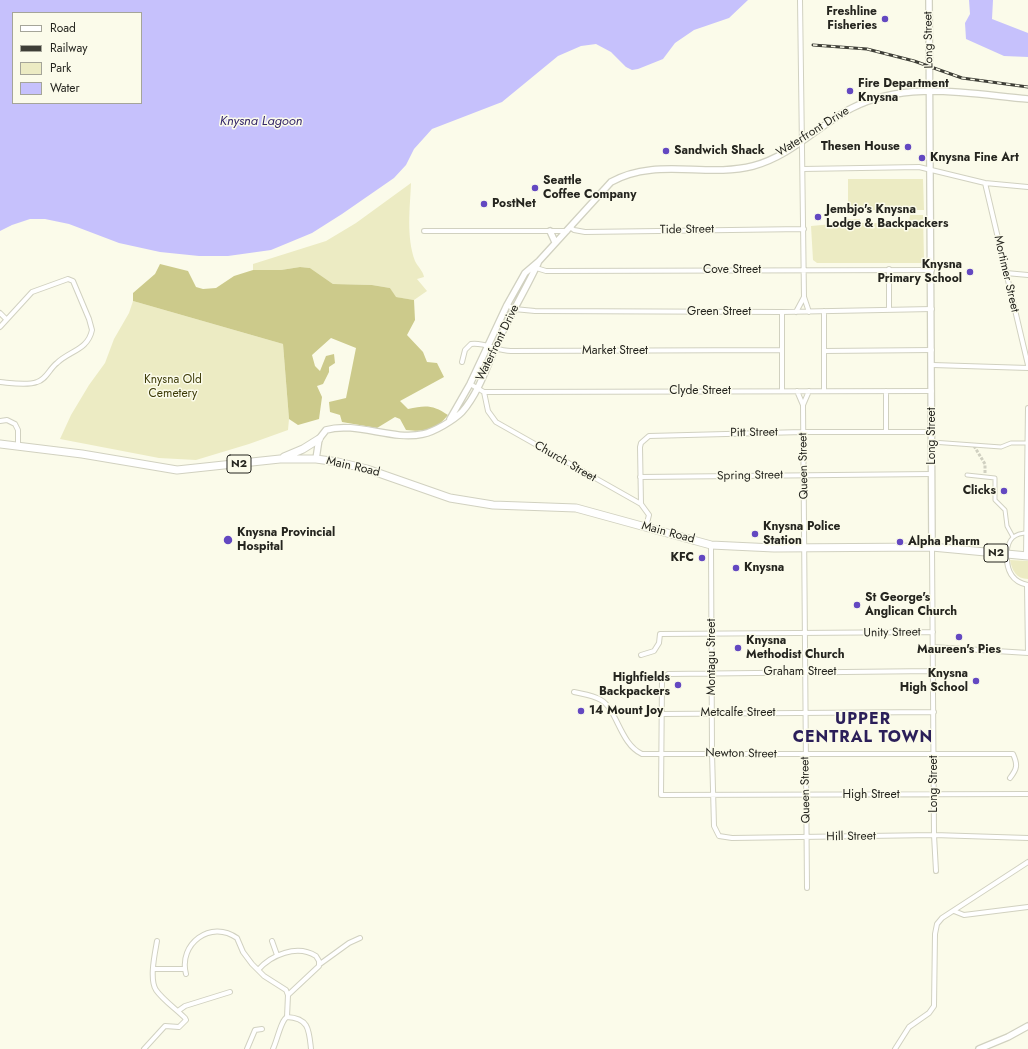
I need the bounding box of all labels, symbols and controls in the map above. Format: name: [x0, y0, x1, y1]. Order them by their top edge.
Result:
place label: Freshline Fisheries: [826, 5, 877, 33]
street label: Long Street: [921, 11, 937, 69]
legend: [12, 12, 142, 104]
marker: Freshline Fisheries: [880, 14, 890, 24]
text: Road: [50, 19, 76, 37]
text: Railway: [50, 39, 88, 57]
text: Park: [50, 59, 71, 77]
place label: Fire Department Knysna: [858, 77, 949, 105]
text: Water: [50, 79, 80, 97]
marker: Fire Department Knysna: [845, 86, 855, 96]
street label: Waterfront Drive: [774, 104, 852, 160]
water label: Knysna Lagoon: [220, 114, 302, 130]
place label: Thesen House: [821, 140, 900, 154]
marker: Thesen House: [903, 142, 913, 152]
place label: Sandwich Shack: [674, 144, 765, 158]
marker: Sandwich Shack: [661, 146, 671, 156]
place label: Knysna Fine Art: [930, 151, 1019, 165]
marker: Knysna Fine Art: [917, 153, 927, 163]
place label: Seattle Coffee Company: [543, 174, 636, 202]
marker: Seattle Coffee Company: [530, 183, 540, 193]
place label: PostNet: [492, 197, 536, 211]
marker: PostNet: [479, 199, 489, 209]
place label: Jembjo's Knysna Lodge & Backpackers: [826, 203, 948, 231]
marker: Jembjo's Knysna Lodge & Backpackers: [813, 212, 823, 222]
street label: Tide Street: [660, 222, 714, 238]
street label: Mortimer Street: [990, 234, 1022, 314]
place label: Knysna Primary School: [877, 258, 962, 286]
street label: Cove Street: [703, 263, 761, 277]
marker: Knysna Primary School: [965, 267, 975, 277]
street label: Waterfront Drive: [473, 303, 523, 383]
street label: Green Street: [687, 305, 751, 319]
street label: Market Street: [582, 344, 648, 358]
park label: Knysna Old Cemetery: [144, 373, 202, 401]
street label: Clyde Street: [669, 384, 731, 398]
street label: Long Street: [925, 407, 939, 465]
street label: Pitt Street: [730, 425, 778, 441]
street label: Queen Street: [796, 433, 812, 499]
street label: Church Street: [532, 439, 598, 485]
street label: Main Road: [325, 454, 381, 480]
road number: N2: [227, 455, 251, 473]
street label: Spring Street: [717, 468, 783, 484]
place label: Clicks: [963, 484, 996, 498]
marker: Clicks: [999, 486, 1009, 496]
street label: Main Road: [640, 519, 696, 547]
place label: Knysna Police Station: [763, 520, 840, 548]
place label: Knysna Provincial Hospital: [237, 526, 335, 554]
marker: Knysna Police Station: [750, 529, 760, 539]
marker: Knysna Provincial Hospital: [222, 534, 234, 546]
place label: Alpha Pharm: [908, 535, 980, 549]
marker: Alpha Pharm: [895, 537, 905, 547]
road number: N2: [984, 544, 1008, 562]
place label: KFC: [671, 551, 694, 565]
marker: KFC: [697, 553, 707, 563]
place label: Knysna: [744, 561, 784, 575]
marker: Knysna: [731, 563, 741, 573]
place label: St George's Anglican Church: [865, 591, 957, 619]
marker: St George's Anglican Church: [852, 600, 862, 610]
street label: Montagu Street: [705, 619, 719, 695]
street label: Unity Street: [863, 625, 921, 641]
marker: Maureen's Pies: [954, 632, 964, 642]
place label: Knysna Methodist Church: [746, 634, 845, 662]
marker: Knysna Methodist Church: [733, 643, 743, 653]
place label: Maureen's Pies: [917, 643, 1001, 657]
street label: Graham Street: [764, 665, 836, 679]
place label: Knysna High School: [900, 667, 968, 695]
place label: Highfields Backpackers: [599, 671, 670, 699]
marker: Knysna High School: [971, 676, 981, 686]
marker: Highfields Backpackers: [673, 680, 683, 690]
place label: 14 Mount Joy: [589, 704, 663, 718]
marker: 14 Mount Joy: [576, 706, 586, 716]
street label: Metcalfe Street: [701, 706, 775, 720]
district label: UPPER CENTRAL TOWN: [793, 710, 933, 748]
street label: Newton Street: [705, 746, 777, 762]
street label: Long Street: [927, 755, 941, 813]
street label: Queen Street: [798, 757, 814, 823]
street label: High Street: [842, 788, 900, 802]
street label: Hill Street: [826, 829, 876, 845]

